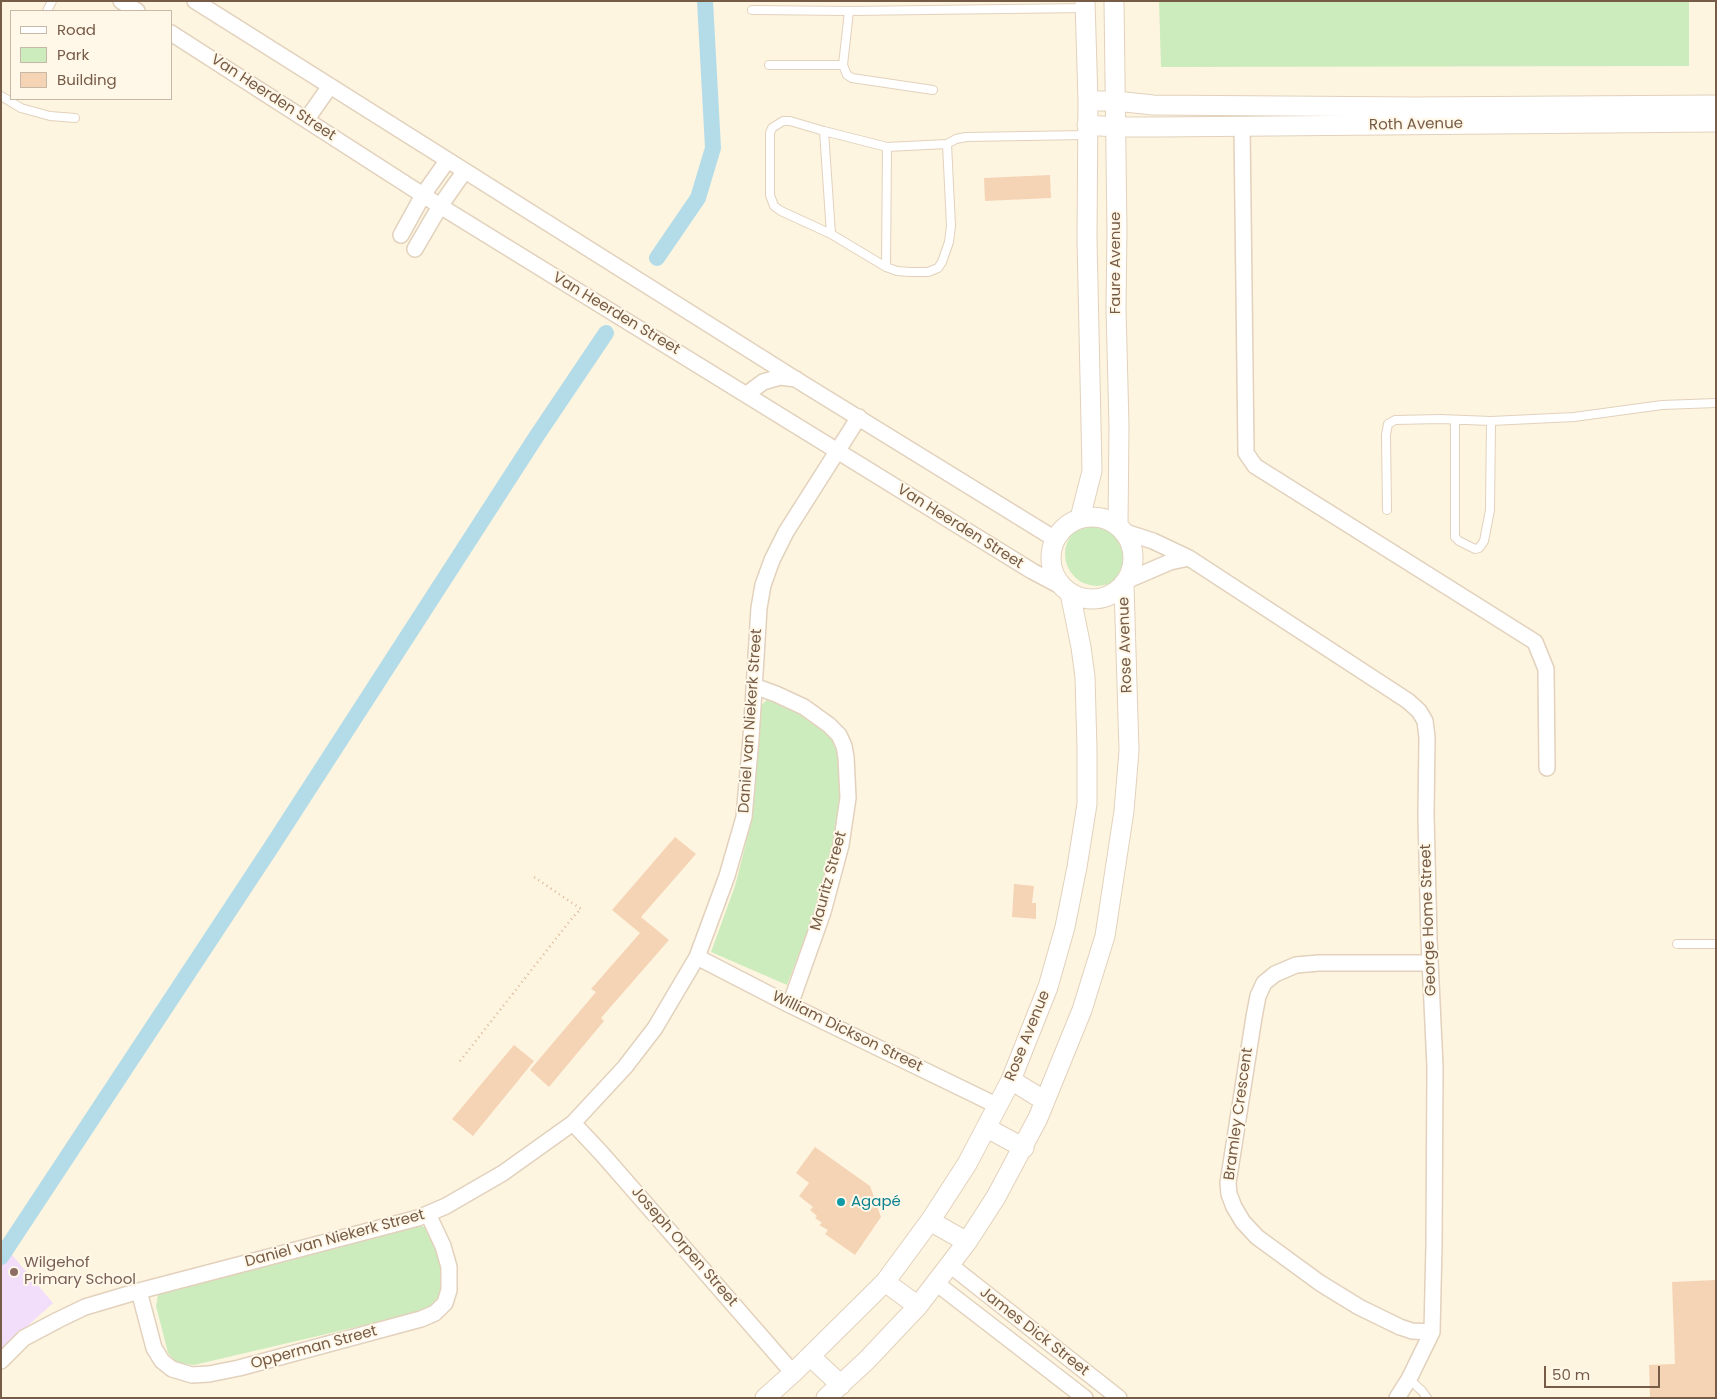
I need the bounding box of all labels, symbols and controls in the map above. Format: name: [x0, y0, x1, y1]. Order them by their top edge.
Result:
legend: [10, 10, 172, 100]
text: Road: [57, 19, 96, 40]
text: Park: [57, 44, 89, 65]
street label: Van Heerden Street: [207, 51, 339, 145]
text: Building: [57, 69, 117, 90]
street label: Roth Avenue: [1369, 115, 1463, 135]
street label: Faure Avenue: [1107, 212, 1125, 314]
street label: Van Heerden Street: [549, 269, 683, 359]
street label: Van Heerden Street: [894, 481, 1026, 573]
street label: Rose Avenue: [1115, 597, 1137, 693]
street label: Daniel van Niekerk Street: [736, 628, 766, 814]
street label: Mauritz Street: [807, 829, 851, 933]
street label: George Home Street: [1417, 844, 1441, 996]
street label: William Dickson Street: [769, 988, 925, 1076]
street label: Rose Avenue: [1002, 988, 1054, 1084]
street label: Bramley Crescent: [1221, 1047, 1257, 1181]
street label: Joseph Orpen Street: [627, 1183, 741, 1311]
place label: Agapé: [851, 1193, 901, 1211]
marker: Agapé: [835, 1196, 847, 1208]
street label: Daniel van Niekerk Street: [243, 1206, 427, 1272]
place label: Wilgehof Primary School: [24, 1254, 136, 1289]
marker: Wilgehof Primary School: [8, 1266, 20, 1278]
street label: James Dick Street: [976, 1284, 1092, 1380]
street label: Opperman Street: [249, 1322, 379, 1374]
scale bar: [1547, 1356, 1663, 1388]
text: 50 m: [1552, 1364, 1590, 1385]

